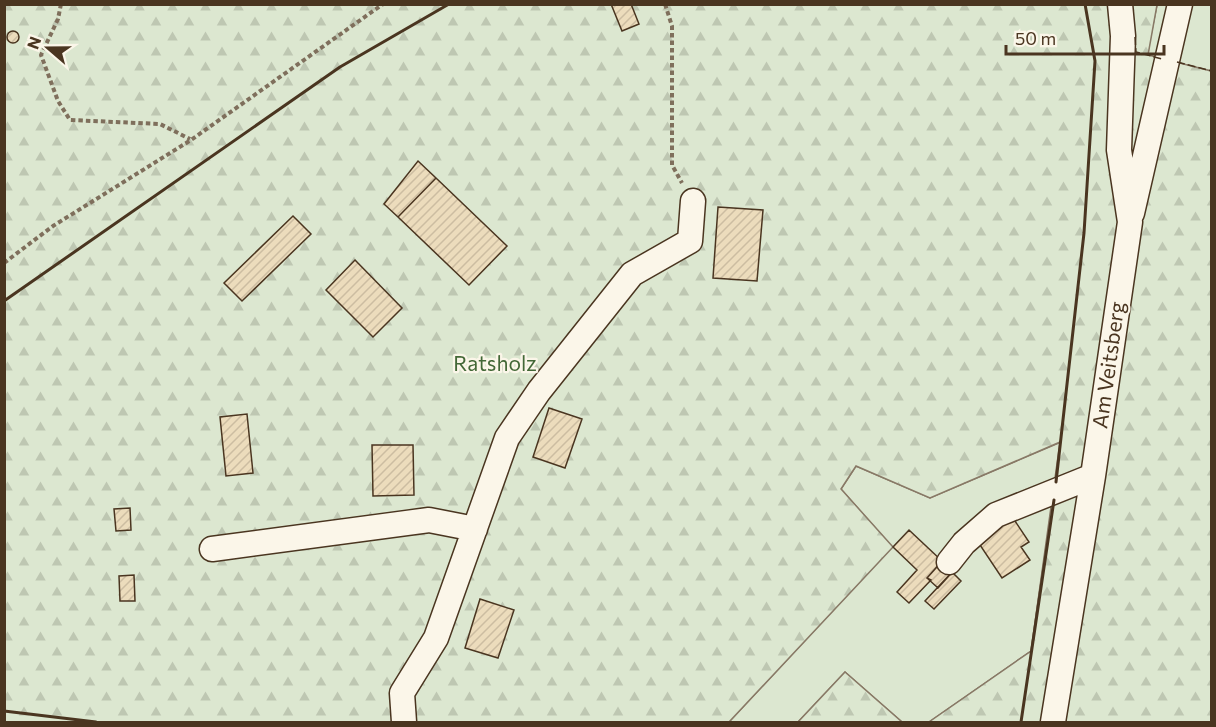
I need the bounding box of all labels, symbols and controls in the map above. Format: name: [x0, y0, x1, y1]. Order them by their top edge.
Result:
north arrow: [18, 18, 78, 78]
scale bar: [1006, 18, 1164, 56]
text: 50 m: [1015, 27, 1056, 49]
text: N: [22, 34, 44, 52]
street label: Am Veitsberg: [1086, 300, 1129, 430]
park label: Ratsholz: [453, 350, 537, 375]

